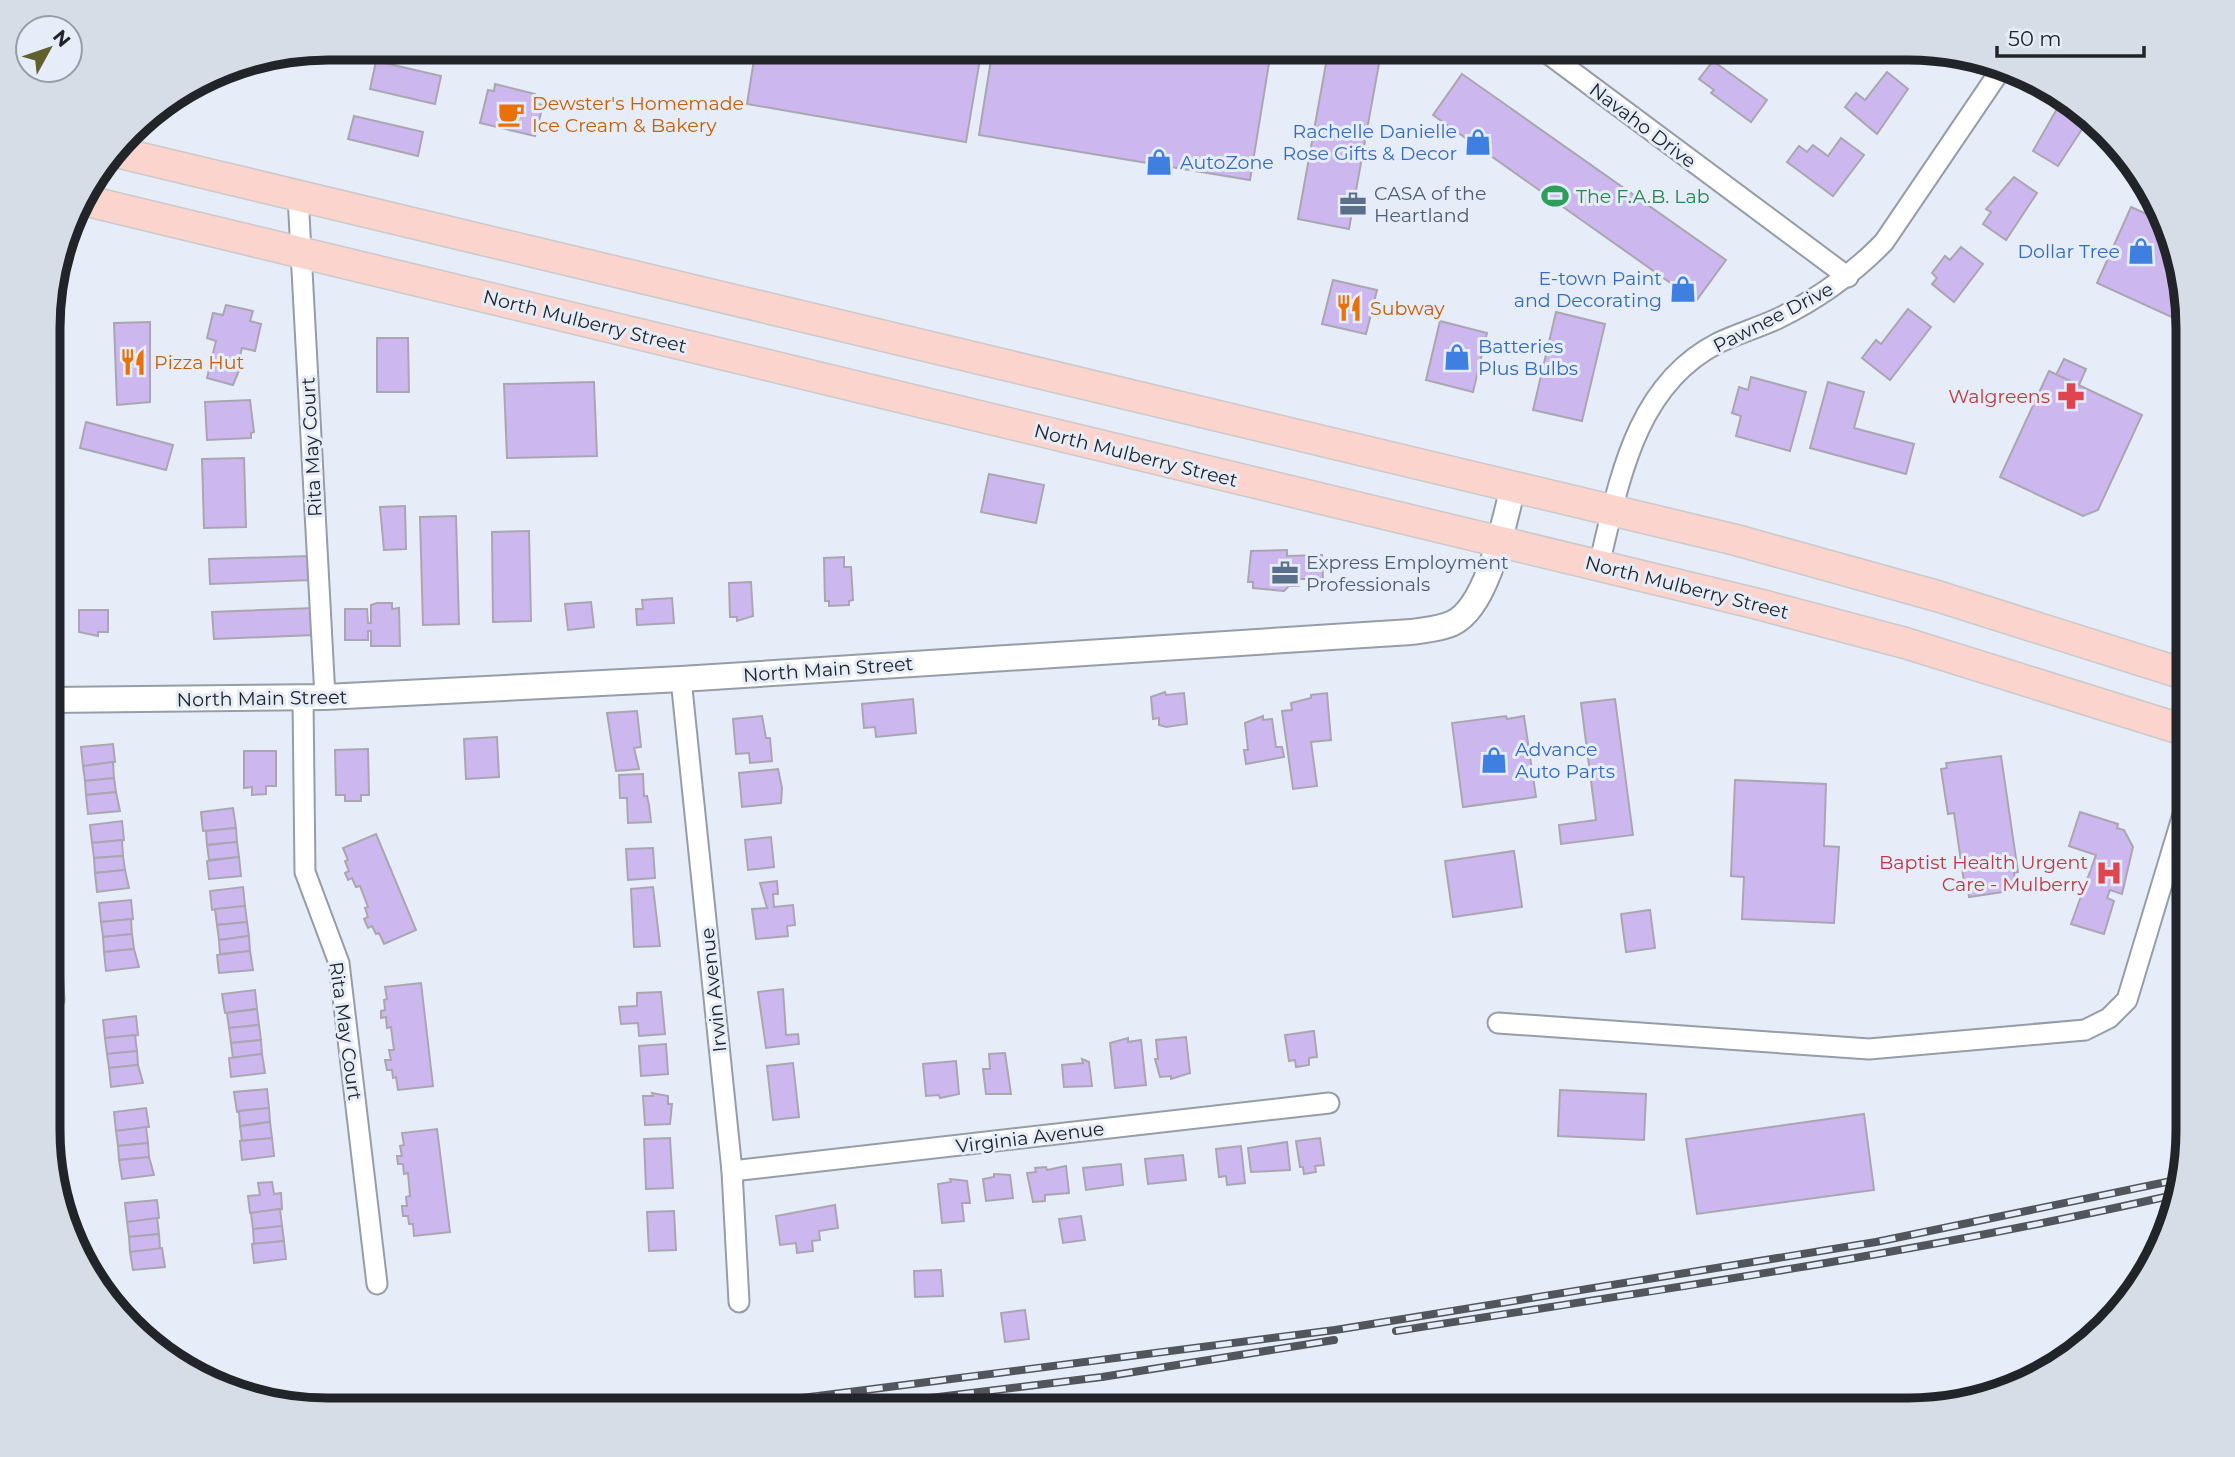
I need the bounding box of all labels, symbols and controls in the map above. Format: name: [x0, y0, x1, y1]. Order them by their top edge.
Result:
north arrow: [14, 14, 84, 84]
scale bar: [1997, 14, 2144, 58]
text: N: [48, 25, 75, 52]
text: 50 m: [2008, 26, 2062, 51]
street label: Navaho Drive: [1585, 78, 1700, 173]
place label: Dewster's Homemade Ice Cream & Bakery: [532, 92, 744, 137]
cafe icon: Dewster's Homemade Ice Cream & Bakery: [496, 99, 526, 129]
place label: Rachelle Danielle Rose Gifts & Decor: [1283, 120, 1457, 165]
shop icon: Rachelle Danielle Rose Gifts & Decor: [1463, 127, 1493, 157]
shop icon: AutoZone: [1144, 147, 1174, 177]
place label: AutoZone: [1180, 151, 1274, 174]
sports icon: The F.A.B. Lab: [1540, 181, 1570, 211]
place label: CASA of the Heartland: [1374, 182, 1486, 227]
place label: The F.A.B. Lab: [1576, 185, 1710, 208]
office icon: CASA of the Heartland: [1338, 189, 1368, 219]
shop icon: Dollar Tree: [2126, 236, 2156, 266]
place label: Dollar Tree: [2017, 240, 2120, 263]
place label: E-town Paint and Decorating: [1514, 267, 1662, 312]
shop icon: E-town Paint and Decorating: [1668, 274, 1698, 304]
street label: Pawnee Drive: [1709, 277, 1837, 358]
street label: North Mulberry Street: [481, 285, 689, 358]
restaurant icon: Subway: [1334, 293, 1364, 323]
place label: Subway: [1370, 297, 1445, 320]
place label: Batteries Plus Bulbs: [1478, 335, 1578, 380]
shop icon: Batteries Plus Bulbs: [1442, 342, 1472, 372]
restaurant icon: Pizza Hut: [118, 347, 148, 377]
place label: Pizza Hut: [154, 351, 245, 374]
street label: Rita May Court: [296, 376, 327, 517]
pharmacy icon: Walgreens: [2056, 381, 2086, 411]
place label: Walgreens: [1948, 385, 2050, 408]
street label: North Mulberry Street: [1032, 419, 1240, 492]
place label: Express Employment Professionals: [1306, 551, 1509, 596]
street label: North Mulberry Street: [1583, 551, 1791, 624]
office icon: Express Employment Professionals: [1270, 558, 1300, 588]
street label: North Main Street: [742, 652, 914, 687]
street label: North Main Street: [177, 686, 348, 711]
place label: Advance Auto Parts: [1515, 738, 1615, 783]
shop icon: Advance Auto Parts: [1479, 745, 1509, 775]
place label: Baptist Health Urgent Care - Mulberry: [1879, 851, 2089, 896]
hospital icon: Baptist Health Urgent Care - Mulberry: [2094, 858, 2124, 888]
street label: Irwin Avenue: [696, 927, 731, 1053]
street label: Rita May Court: [324, 960, 367, 1102]
street label: Virginia Avenue: [955, 1117, 1106, 1158]

